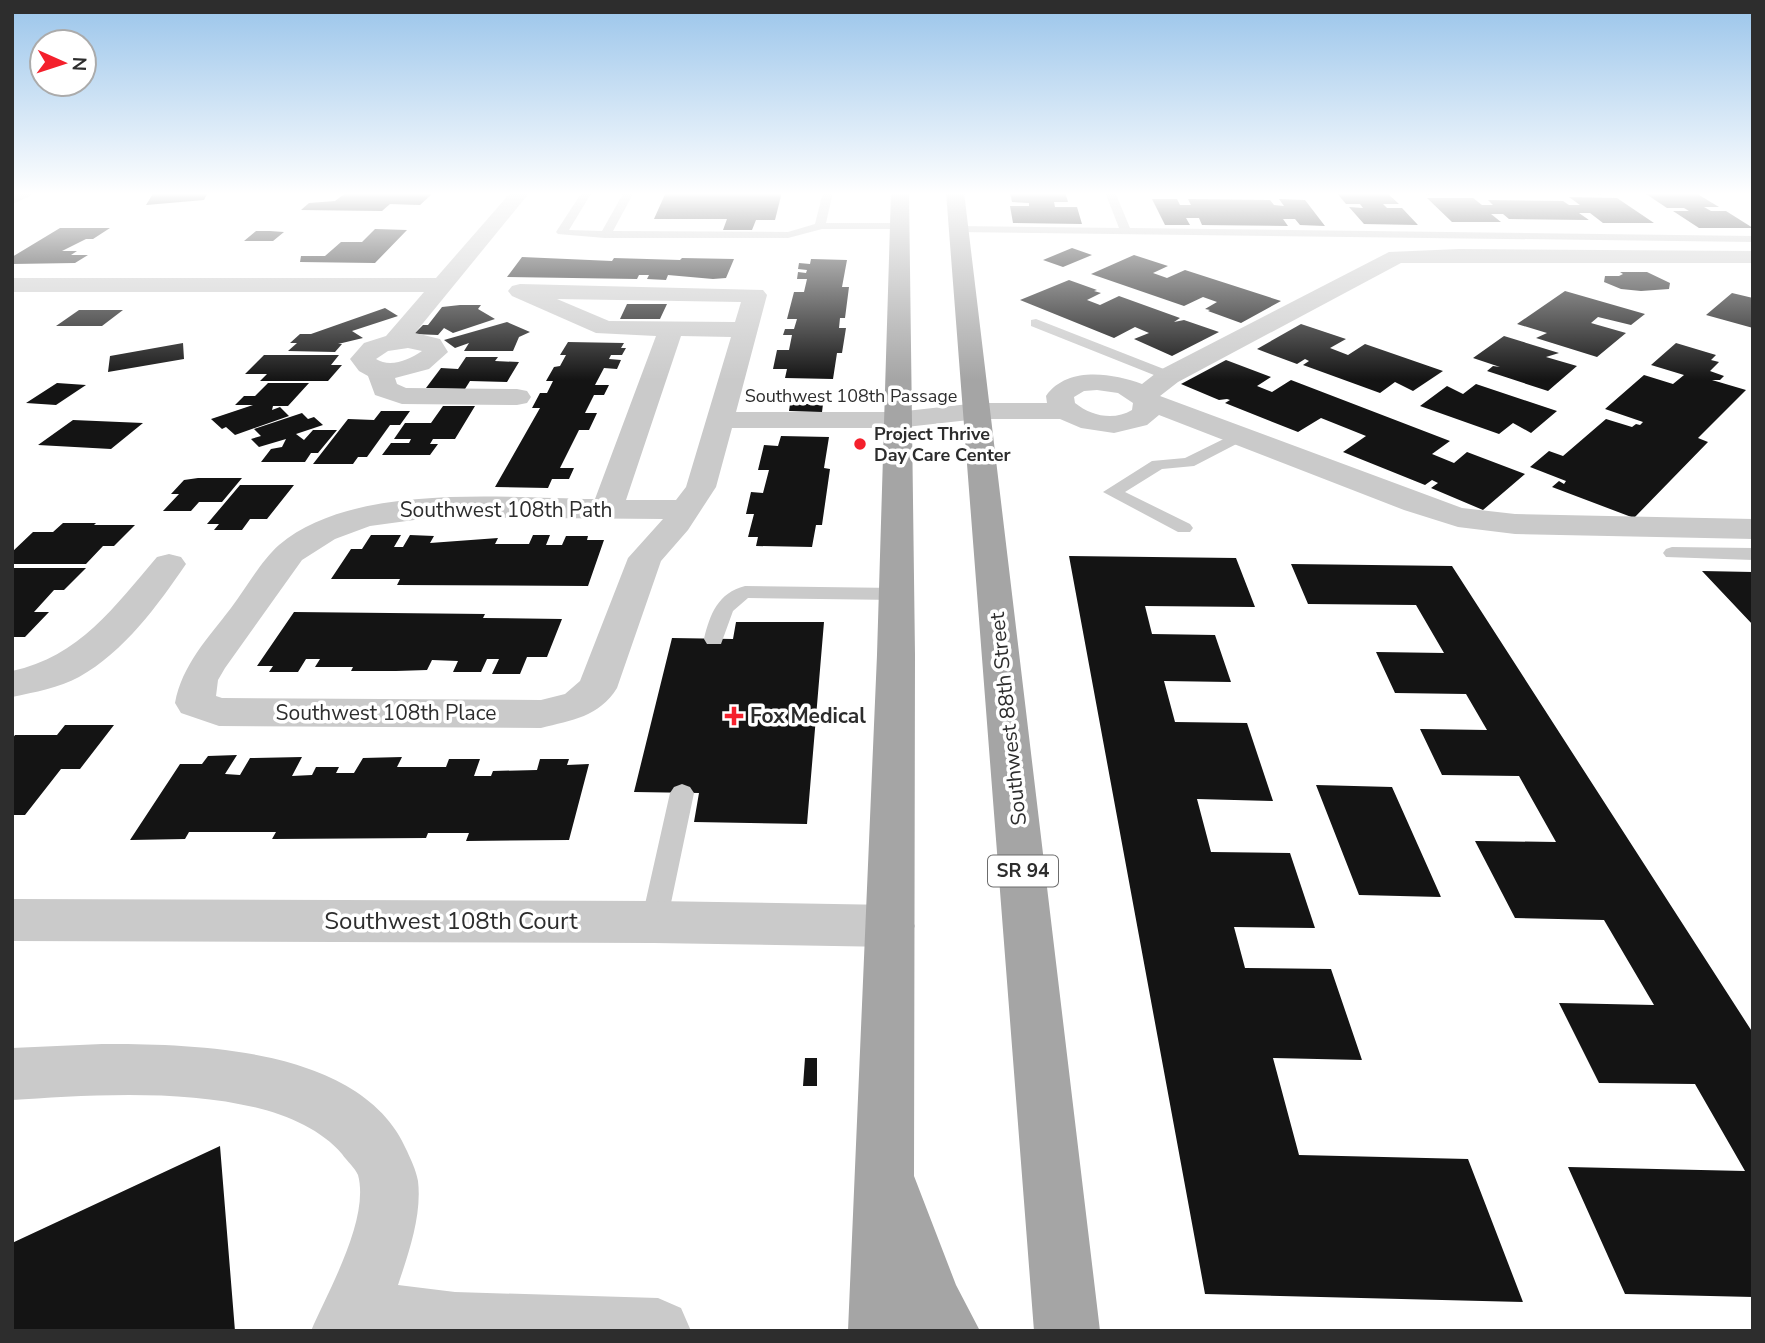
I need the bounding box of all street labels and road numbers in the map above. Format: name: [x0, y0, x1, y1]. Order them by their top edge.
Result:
street label: Southwest 108th Passage: [745, 384, 957, 408]
street label: Southwest 108th Path: [400, 496, 612, 524]
street label: Southwest 88th Street: [983, 610, 1033, 827]
street label: Southwest 108th Place: [276, 699, 496, 727]
road number: SR 94: [988, 856, 1058, 886]
street label: Southwest 108th Court: [324, 905, 578, 937]

